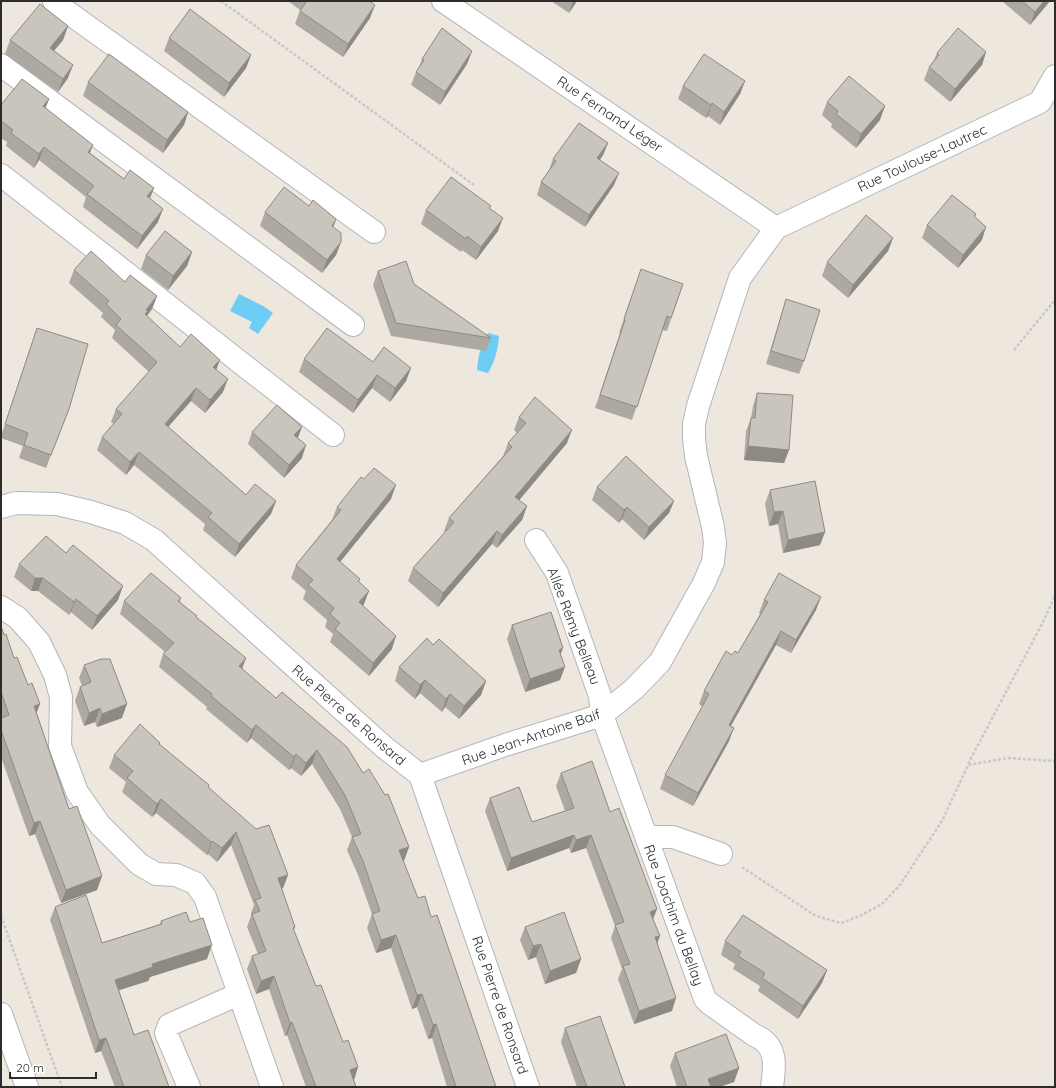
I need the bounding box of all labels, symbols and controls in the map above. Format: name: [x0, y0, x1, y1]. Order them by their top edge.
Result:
street label: Rue Fernand Léger: [554, 72, 667, 156]
street label: Rue Toulouse-Lautrec: [855, 120, 989, 196]
street label: Allée Rémy Belleau: [543, 565, 605, 687]
street label: Rue Pierre de Ronsard: [288, 661, 410, 769]
street label: Rue Jean-Antoine Baif: [459, 705, 603, 769]
street label: Rue Joachim du Bellay: [640, 842, 708, 988]
street label: Rue Pierre de Ronsard: [468, 933, 532, 1077]
scale bar: [10, 1054, 96, 1080]
text: 20 m: [16, 1060, 44, 1075]

